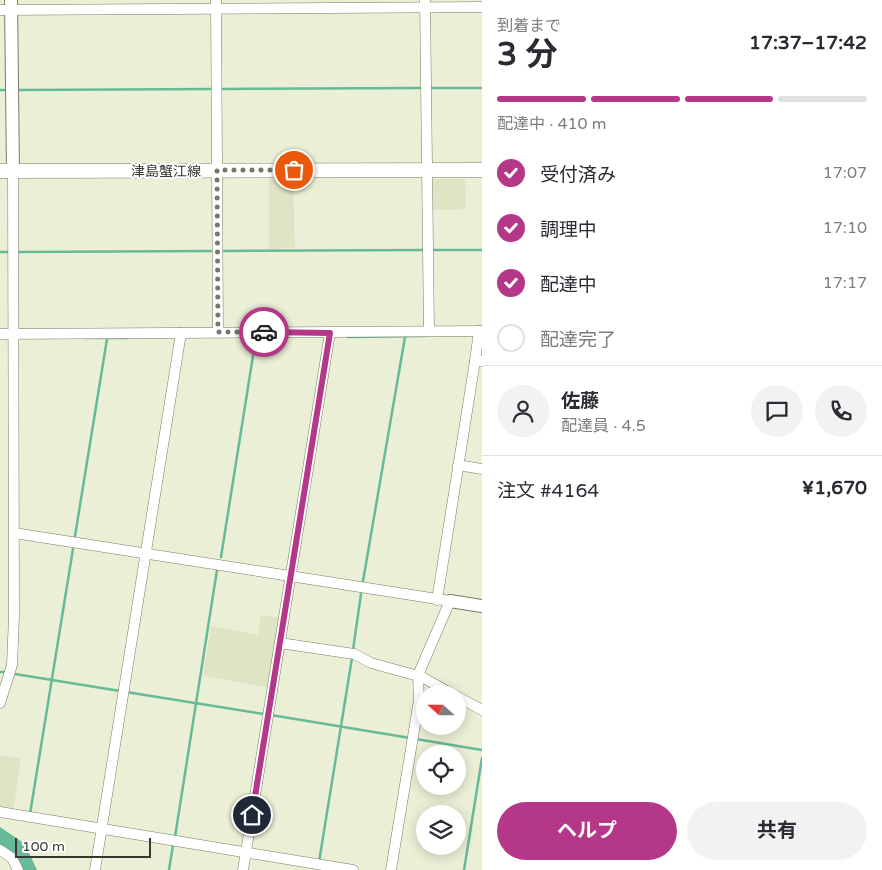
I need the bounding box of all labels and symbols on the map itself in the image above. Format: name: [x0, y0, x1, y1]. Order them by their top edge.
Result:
pin: [273, 149, 315, 191]
street label: 津島蟹江線: [131, 163, 201, 180]
courier: [239, 307, 289, 357]
north arrow: [416, 685, 466, 735]
pin: [231, 794, 273, 836]
scale bar: [15, 835, 151, 858]

